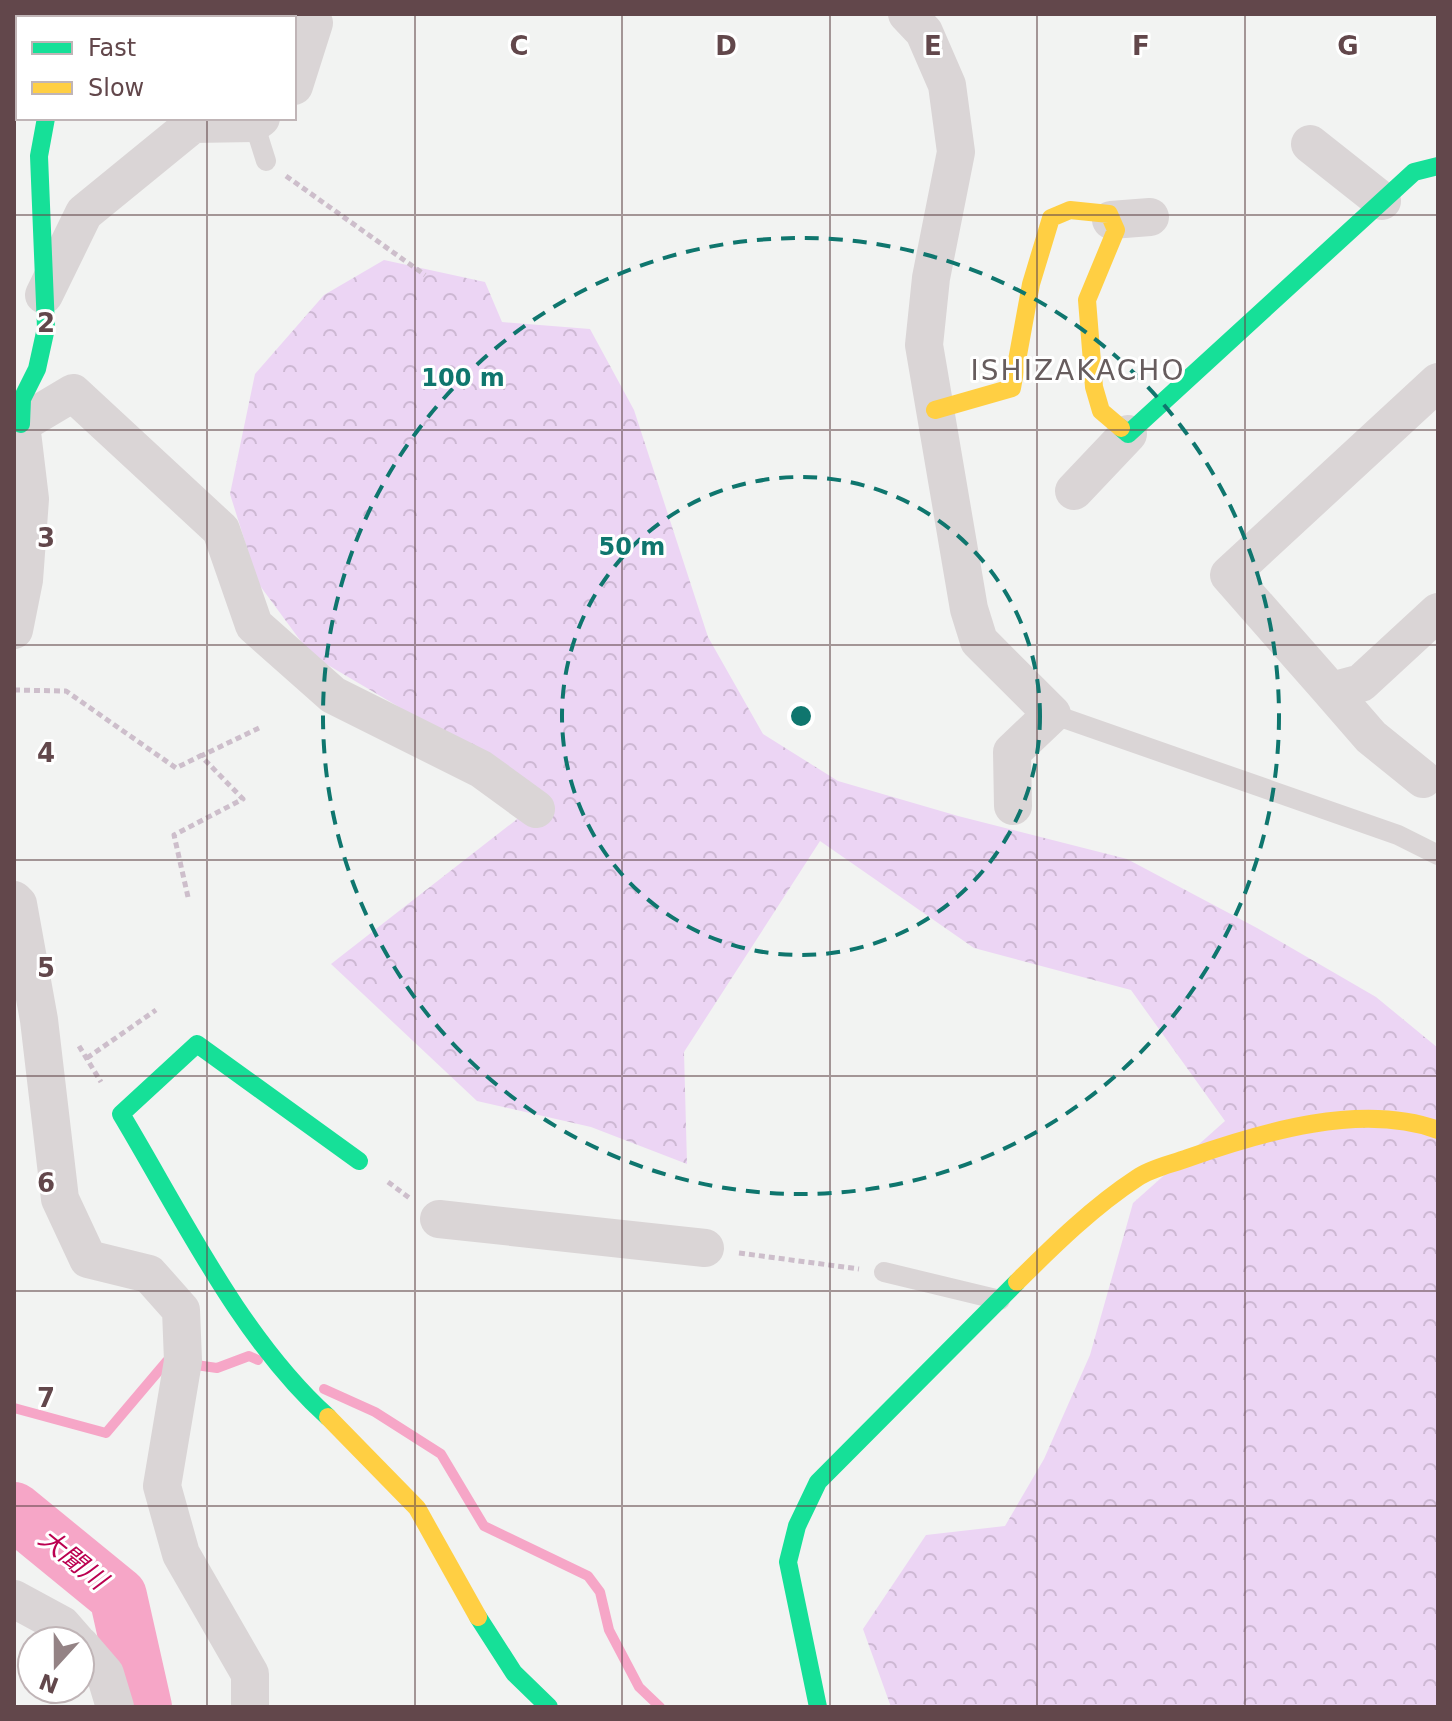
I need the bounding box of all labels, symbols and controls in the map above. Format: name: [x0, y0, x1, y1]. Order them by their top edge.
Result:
legend: [16, 16, 296, 120]
text: C: [509, 31, 529, 61]
text: D: [715, 31, 737, 61]
text: E: [924, 31, 942, 61]
text: F: [1132, 31, 1150, 61]
text: G: [1337, 31, 1359, 61]
text: Fast: [88, 34, 136, 62]
text: Slow: [88, 74, 144, 102]
text: 2: [37, 308, 55, 338]
district label: ISHIZAKACHO: [971, 354, 1185, 387]
text: 100 m: [421, 364, 505, 392]
text: 3: [37, 523, 55, 553]
text: 50 m: [599, 533, 665, 561]
centre of rings: [787, 702, 815, 730]
text: 4: [37, 738, 55, 768]
text: 5: [37, 953, 55, 983]
text: 6: [37, 1168, 55, 1198]
text: 7: [37, 1383, 55, 1413]
water label: 大聞川: [33, 1523, 115, 1597]
north arrow: [16, 1625, 96, 1705]
text: N: [36, 1668, 62, 1698]

